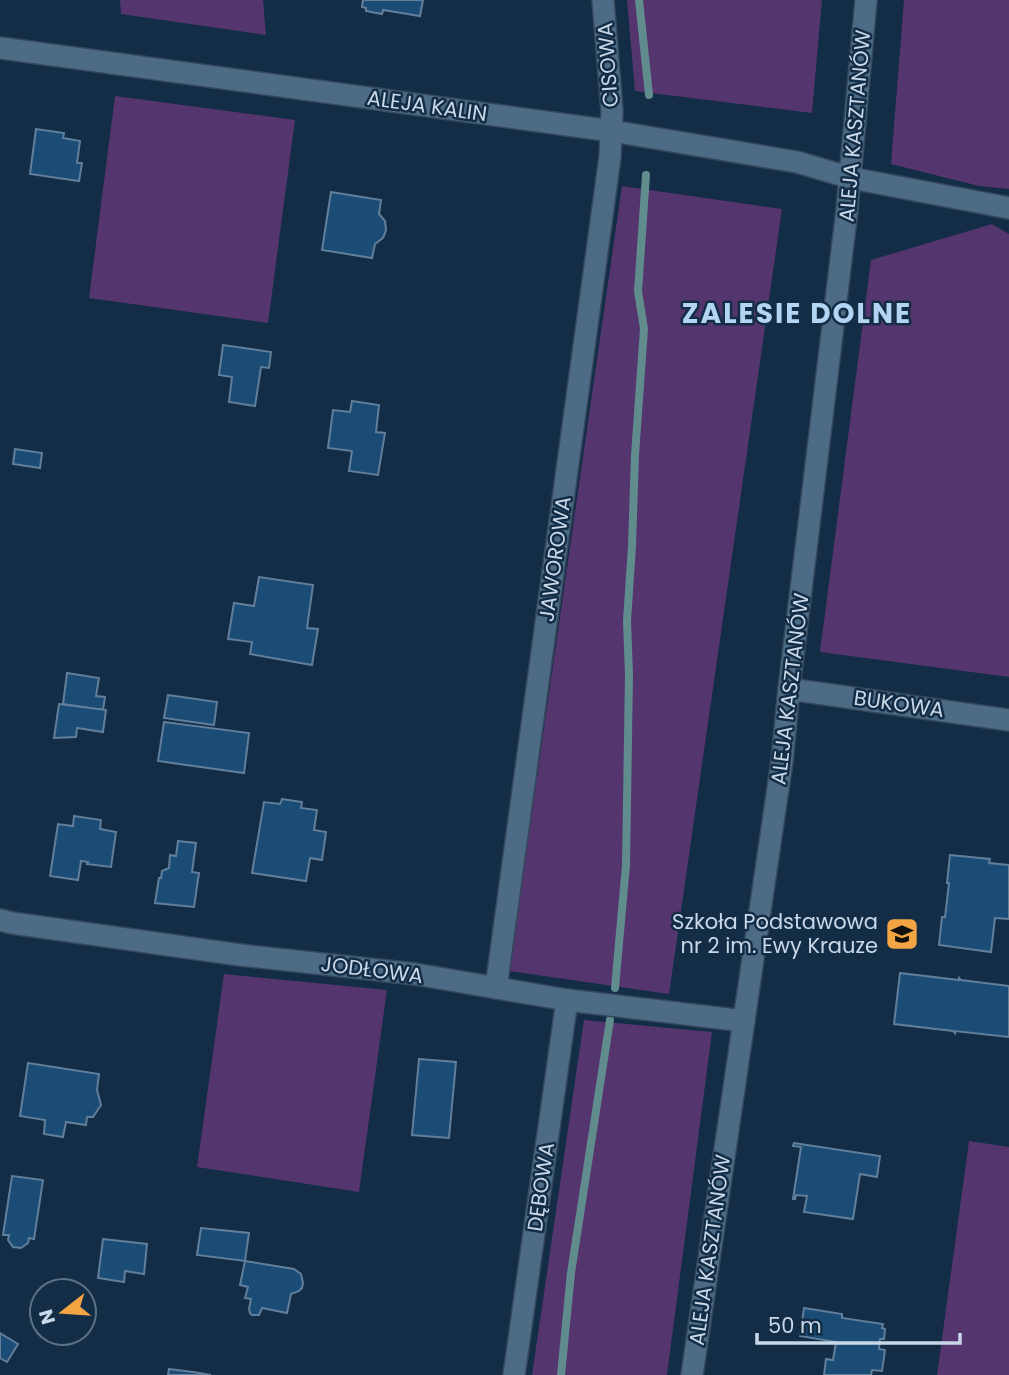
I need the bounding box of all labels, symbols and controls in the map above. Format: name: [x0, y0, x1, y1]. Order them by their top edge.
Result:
street label: CISOWA: [590, 22, 625, 108]
street label: ALEJA KASZTANÓW: [832, 28, 877, 223]
street label: ALEJA KALIN: [365, 83, 489, 128]
district label: ZALESIE DOLNE: [682, 294, 912, 333]
street label: JAWOROWA: [531, 494, 578, 623]
street label: ALEJA KASZTANÓW: [763, 591, 816, 786]
street label: BUKOWA: [852, 683, 946, 724]
place label: Szkoła Podstawowa nr 2 im. Ewy Krauze: [672, 907, 878, 960]
school or university icon: Szkoła Podstawowa nr 2 im. Ewy Krauze: [883, 915, 921, 953]
street label: JODŁOWA: [319, 949, 425, 990]
street label: DĘBOWA: [520, 1141, 561, 1233]
street label: ALEJA KASZTANÓW: [682, 1152, 737, 1347]
north arrow: [28, 1277, 98, 1347]
scale bar: [757, 1302, 960, 1346]
text: N: [32, 1306, 62, 1328]
text: 50 m: [768, 1311, 822, 1340]

